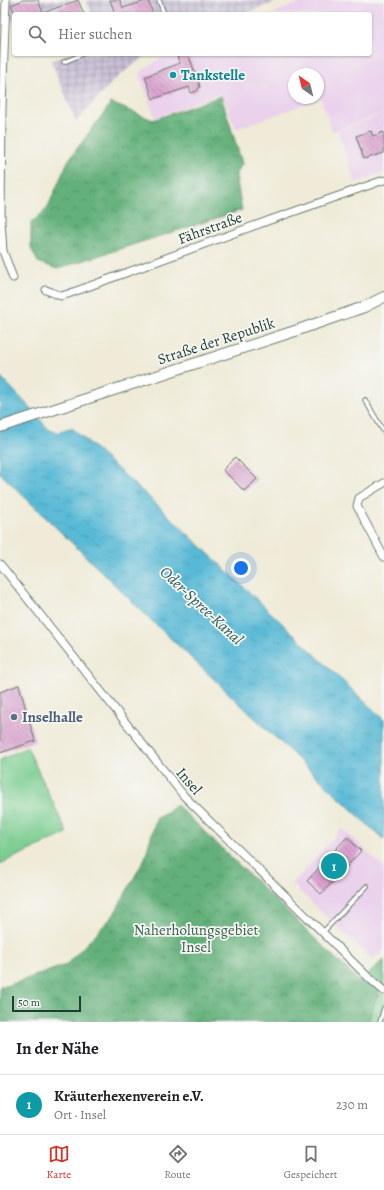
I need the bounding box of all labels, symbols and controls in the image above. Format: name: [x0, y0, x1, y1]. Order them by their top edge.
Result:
search box: [12, 12, 372, 56]
icon: search: [26, 23, 48, 45]
text: Hier suchen: [58, 24, 132, 44]
place label: Tankstelle: [181, 65, 245, 85]
north arrow: [288, 68, 324, 104]
marker: Tankstelle: [168, 70, 178, 80]
street label: Fährstraße: [175, 207, 245, 249]
street label: Straße der Republik: [155, 312, 278, 369]
your location: [231, 558, 251, 578]
water label: Oder-Spree-Kanal: [155, 561, 248, 650]
place label: Inselhalle: [22, 707, 83, 727]
marker: Inselhalle: [9, 712, 19, 722]
street label: Insel: [172, 763, 207, 799]
pin: 1: [321, 851, 347, 881]
park label: Naherholungsgebiet Insel: [134, 920, 258, 957]
scale bar: [12, 994, 81, 1013]
text: 50 m: [18, 995, 40, 1010]
text: In der Nähe: [16, 1037, 99, 1060]
text: Kräuterhexenverein e.V.: [54, 1086, 204, 1106]
text: 1: [27, 1096, 31, 1113]
text: 230 m: [336, 1096, 368, 1113]
text: Ort · Insel: [54, 1106, 106, 1123]
tab: Karte: [47, 1143, 71, 1182]
tab: Route: [164, 1143, 191, 1182]
tab: Gespeichert: [284, 1143, 337, 1182]

